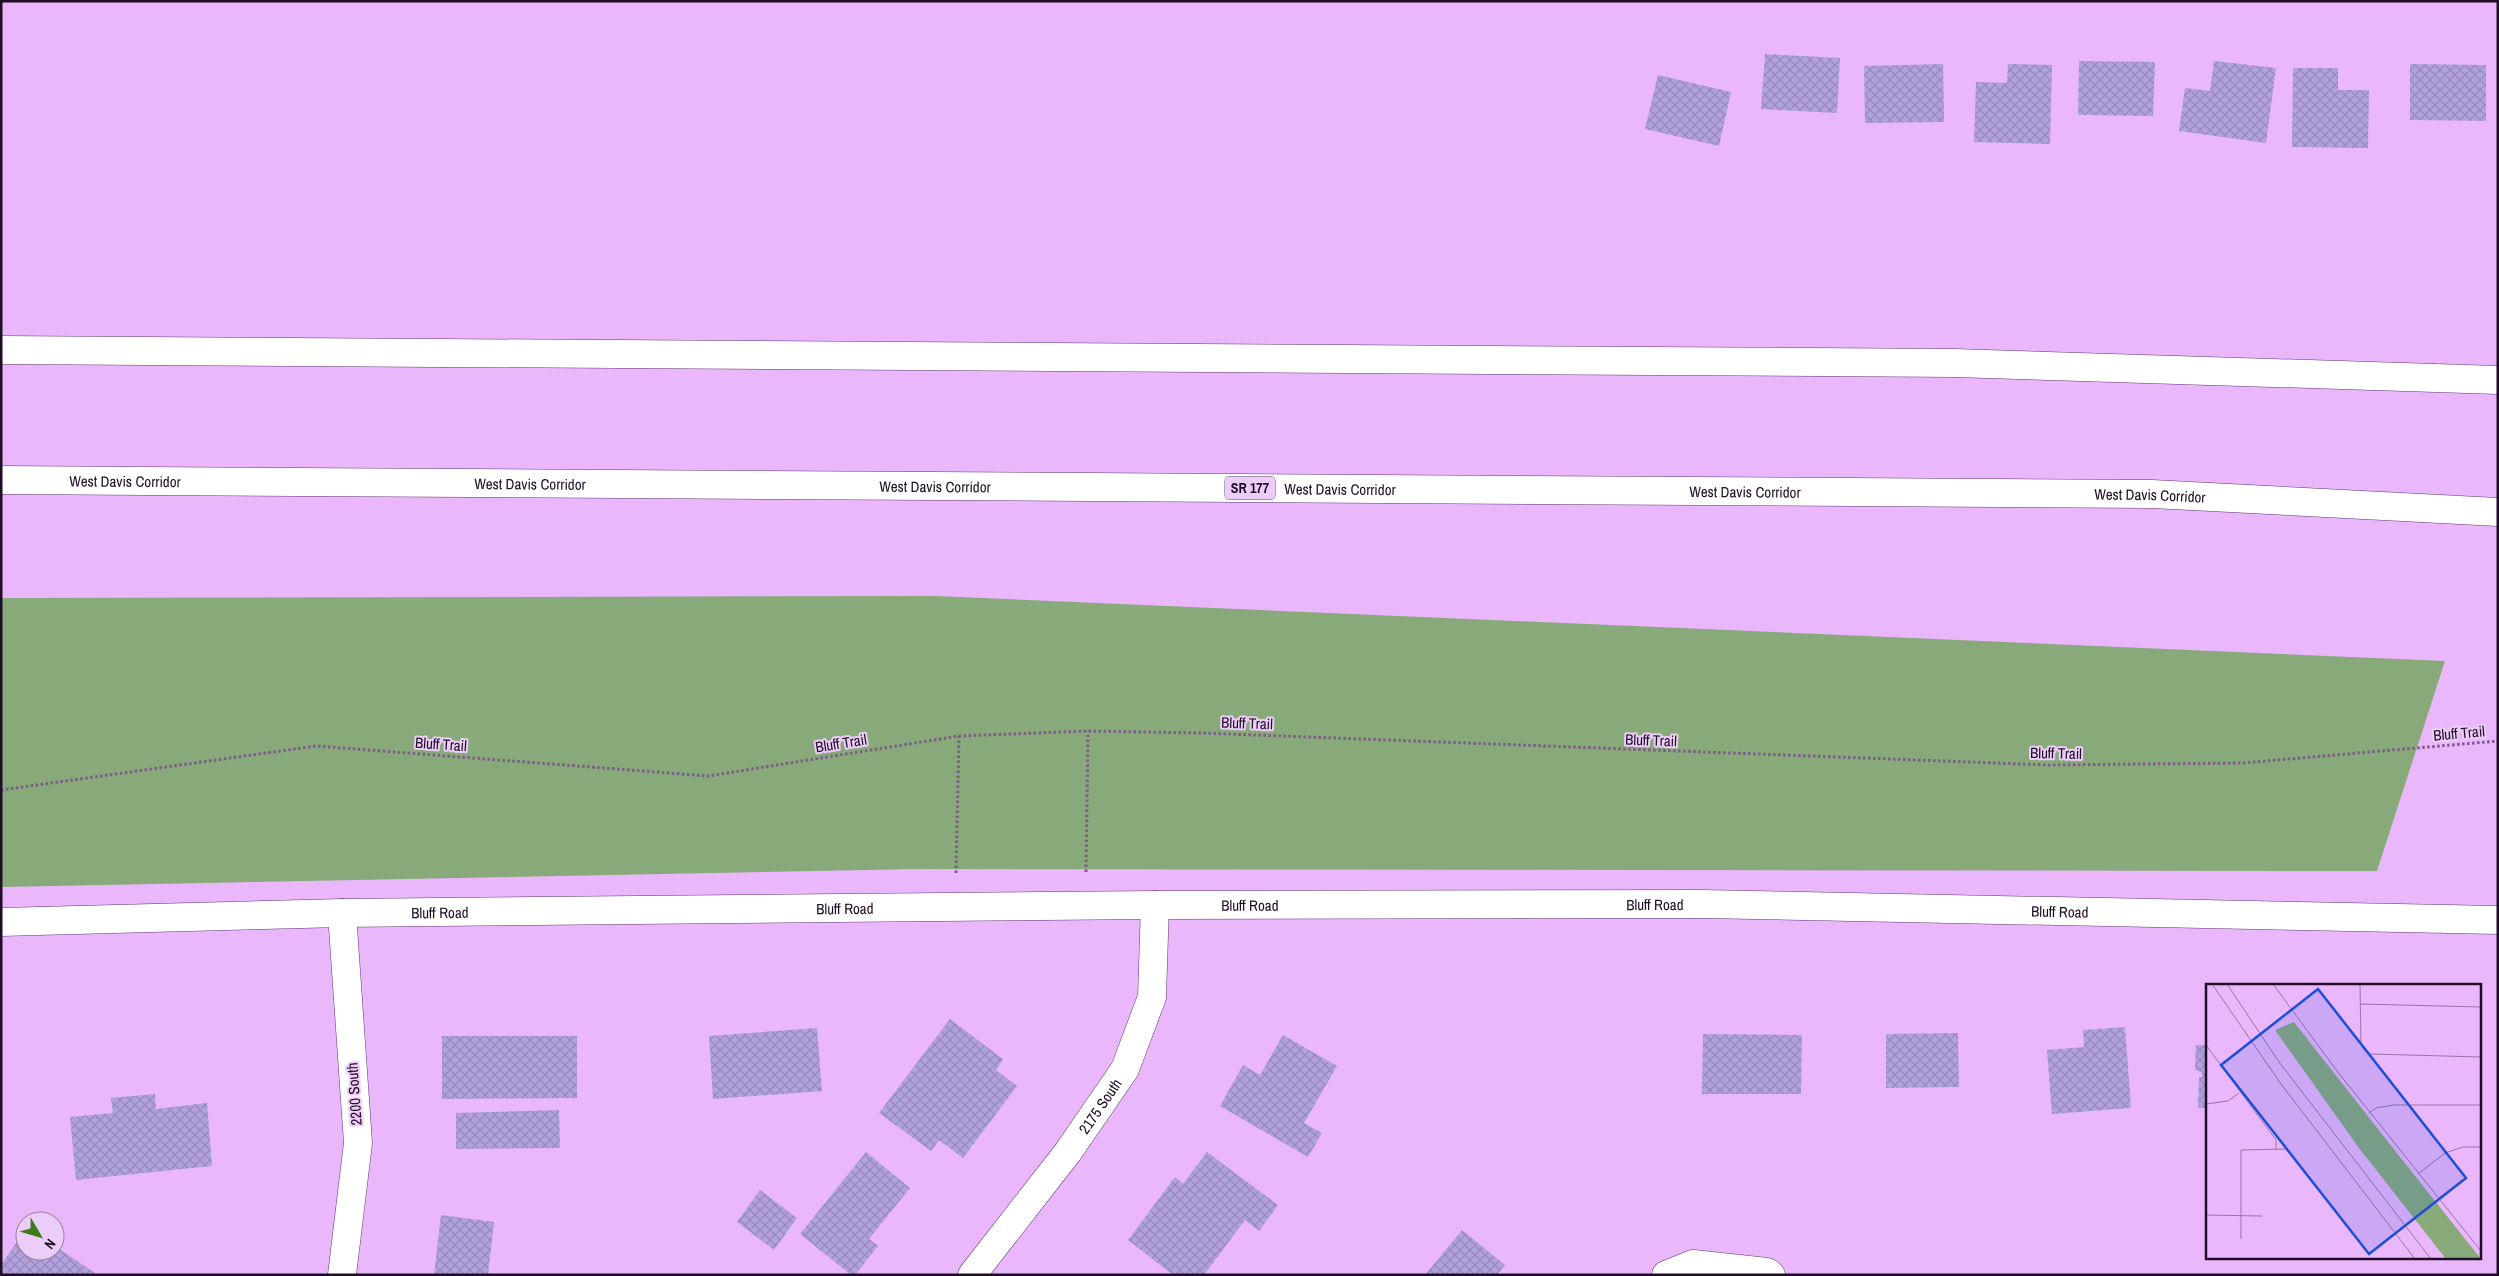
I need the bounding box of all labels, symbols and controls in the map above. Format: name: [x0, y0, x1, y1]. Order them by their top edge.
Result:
street label: West Davis Corridor: [69, 470, 181, 492]
street label: West Davis Corridor: [474, 473, 586, 494]
street label: West Davis Corridor: [879, 475, 991, 497]
road number: SR 177: [1225, 476, 1275, 499]
street label: West Davis Corridor: [1284, 478, 1396, 500]
street label: West Davis Corridor: [1689, 480, 1801, 502]
street label: West Davis Corridor: [2094, 483, 2206, 507]
street label: Bluff Trail: [1221, 712, 1273, 734]
street label: Bluff Trail: [2432, 720, 2486, 746]
street label: Bluff Trail: [814, 729, 868, 757]
street label: Bluff Trail: [1625, 729, 1677, 751]
street label: Bluff Trail: [414, 732, 468, 756]
street label: Bluff Trail: [2030, 742, 2082, 764]
street label: Bluff Road: [1221, 894, 1279, 915]
street label: Bluff Road: [1626, 894, 1684, 915]
street label: Bluff Road: [816, 897, 874, 919]
street label: Bluff Road: [2031, 900, 2089, 922]
street label: Bluff Road: [411, 901, 469, 923]
inset map: [2206, 984, 2482, 1258]
street label: 2200 South: [341, 1062, 367, 1126]
street label: 2175 South: [1073, 1074, 1126, 1138]
north arrow: [15, 1211, 65, 1261]
text: N: [41, 1235, 60, 1253]

